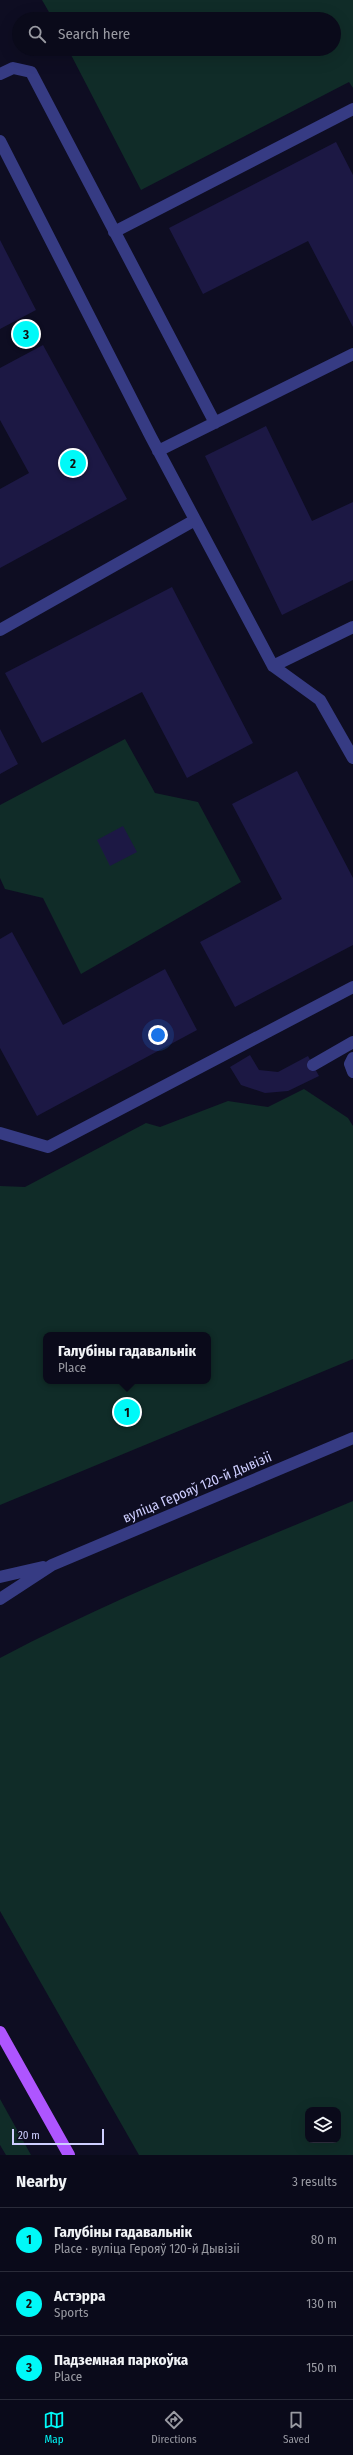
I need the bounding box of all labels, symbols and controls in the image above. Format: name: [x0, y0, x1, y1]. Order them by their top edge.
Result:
search box: [12, 12, 341, 56]
icon: search: [26, 23, 48, 45]
text: Search here: [58, 25, 130, 43]
pin: 3: [13, 319, 39, 349]
pin: 2: [60, 448, 86, 478]
your location: [148, 1025, 168, 1045]
popup: [43, 1332, 211, 1384]
text: Галубіны гадавальнік: [58, 1342, 196, 1360]
text: Place: [58, 1360, 86, 1375]
pin: 1: [114, 1397, 140, 1427]
street label: вуліца Герояў 120-й Дывізіі: [120, 1448, 274, 1527]
map controls: [305, 2107, 341, 2143]
button: layers: [305, 2107, 341, 2143]
scale bar: [12, 2127, 104, 2146]
text: 20 m: [18, 2129, 40, 2142]
text: Nearby: [16, 2171, 67, 2192]
text: 3 results: [292, 2174, 337, 2189]
text: Галубіны гадавальнік: [54, 2223, 192, 2241]
text: 1: [26, 2232, 32, 2247]
text: 80 m: [311, 2232, 337, 2247]
text: Place · вуліца Герояў 120-й Дывізіі: [54, 2241, 240, 2256]
text: Астэрра: [54, 2287, 105, 2305]
text: 2: [26, 2296, 32, 2311]
text: 130 m: [306, 2296, 337, 2311]
text: Sports: [54, 2305, 89, 2320]
text: Падземная паркоўка: [54, 2351, 188, 2369]
text: 3: [26, 2360, 32, 2375]
text: 150 m: [306, 2360, 337, 2375]
text: Place: [54, 2369, 82, 2384]
tab: Map: [43, 2409, 65, 2446]
tab: Directions: [151, 2409, 197, 2446]
tab: Saved: [283, 2409, 310, 2446]

